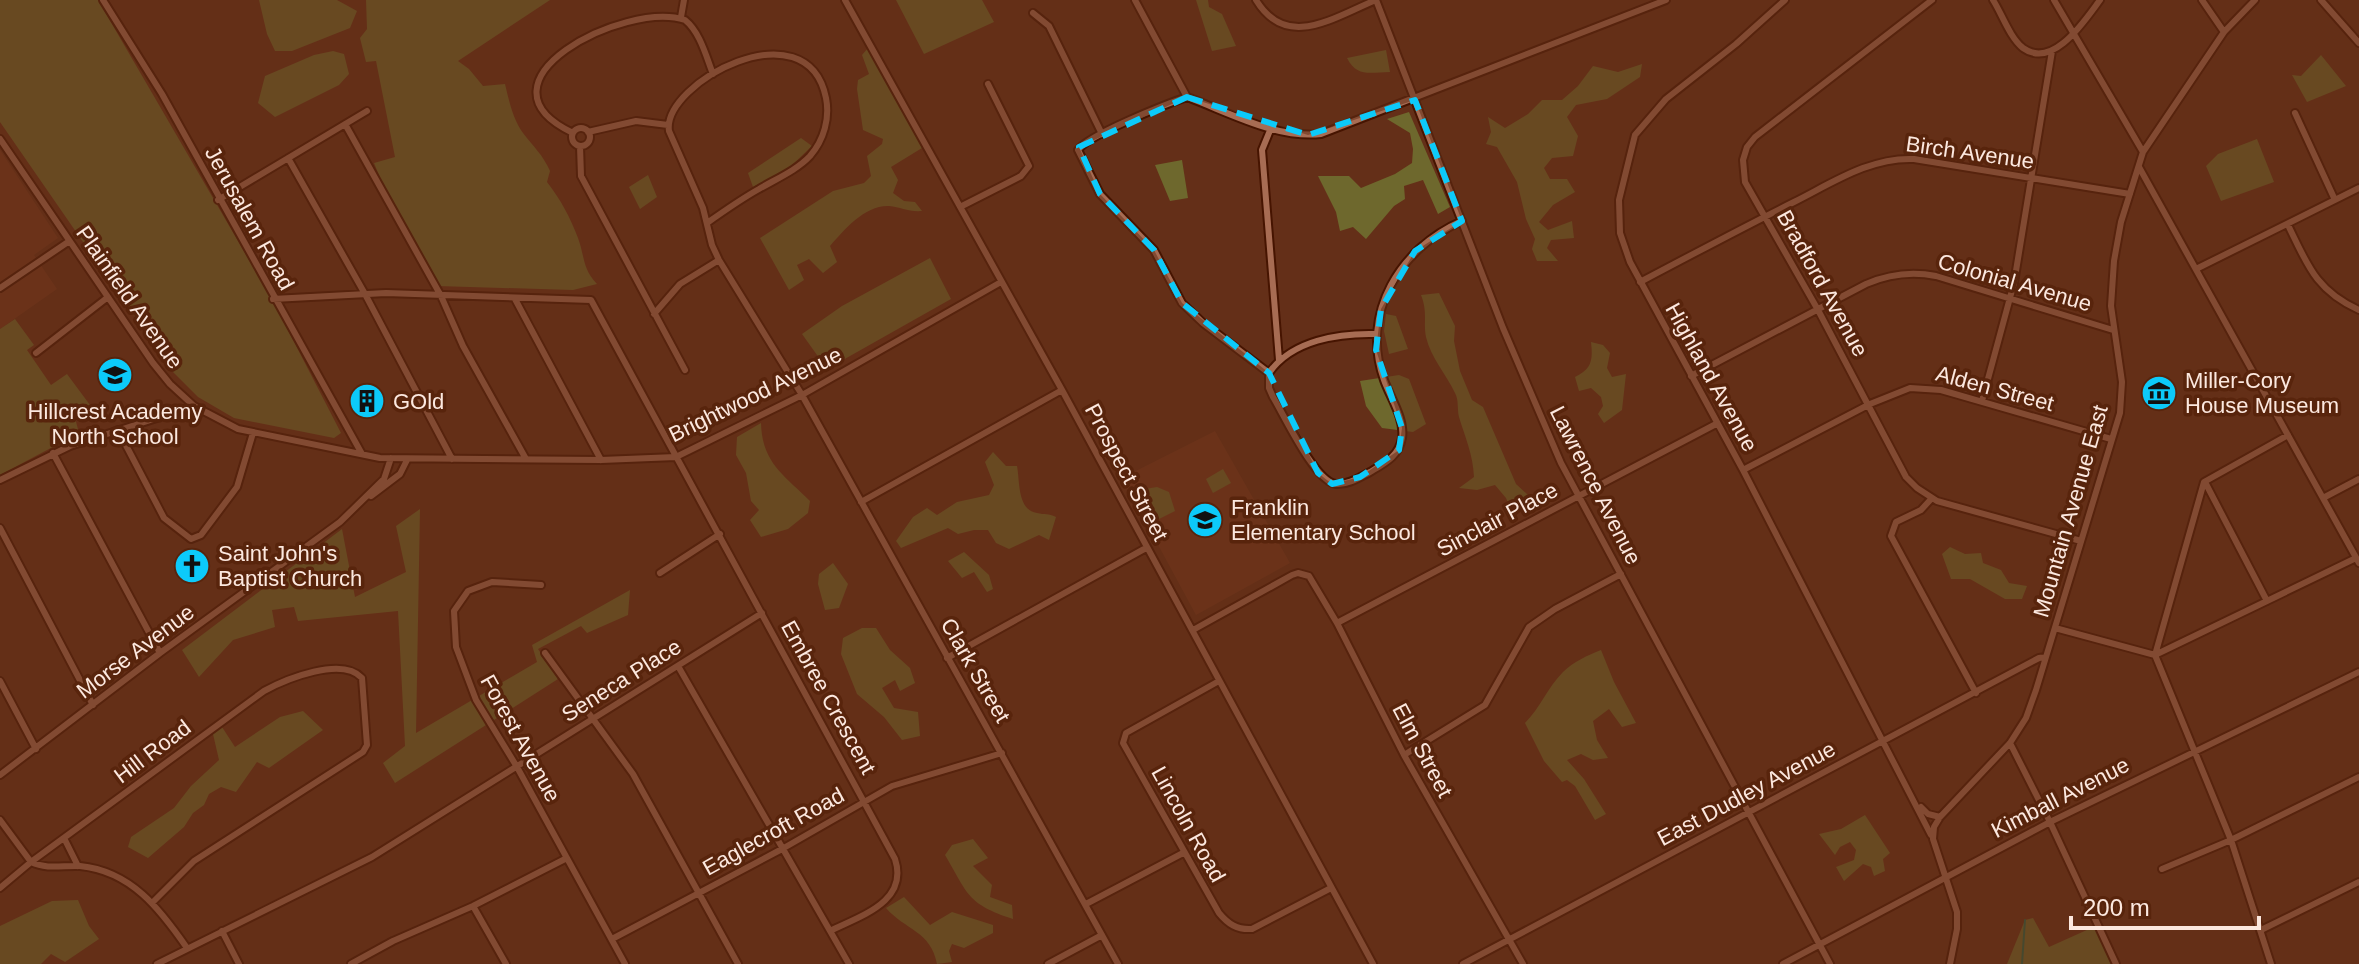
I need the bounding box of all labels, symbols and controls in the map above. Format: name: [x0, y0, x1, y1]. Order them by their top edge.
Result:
street label: Birch Avenue: [1904, 131, 2036, 174]
street label: Jerusalem Road: [200, 142, 299, 294]
street label: Bradford Avenue: [1772, 206, 1873, 361]
street label: Plainfield Avenue: [71, 221, 188, 373]
street label: Colonial Avenue: [1935, 249, 2095, 316]
street label: Highland Avenue: [1660, 299, 1763, 456]
street label: Brightwood Avenue: [665, 342, 846, 447]
school or university icon: Hillcrest Academy North School: [96, 356, 134, 394]
street label: Alden Street: [1933, 361, 2057, 416]
place label: Miller-Cory House Museum: [2185, 368, 2339, 418]
museum icon: Miller-Cory House Museum: [2140, 374, 2178, 412]
building icon: GOld: [348, 382, 386, 420]
place label: GOld: [393, 389, 444, 414]
place label: Hillcrest Academy North School: [28, 399, 202, 449]
street label: Prospect Street: [1080, 399, 1173, 545]
street label: Lawrence Avenue: [1545, 402, 1646, 569]
street label: Mountain Avenue East: [2028, 402, 2113, 620]
street label: Sinclair Place: [1433, 477, 1562, 562]
place label: Franklin Elementary School: [1231, 495, 1416, 545]
school or university icon: Franklin Elementary School: [1186, 501, 1224, 539]
place label: Saint John's Baptist Church: [218, 541, 362, 591]
church icon: Saint John's Baptist Church: [173, 547, 211, 585]
street label: Morse Avenue: [72, 599, 199, 704]
street label: Clark Street: [936, 614, 1015, 727]
street label: Embree Crescent: [776, 616, 881, 778]
street label: Seneca Place: [557, 634, 685, 727]
street label: Forest Avenue: [475, 670, 566, 806]
street label: Elm Street: [1387, 699, 1458, 801]
street label: Hill Road: [109, 715, 195, 788]
street label: East Dudley Avenue: [1653, 736, 1839, 851]
street label: Kimball Avenue: [1987, 752, 2133, 843]
street label: Lincoln Road: [1146, 762, 1231, 886]
street label: Eaglecroft Road: [698, 782, 848, 881]
scale bar: [2071, 880, 2259, 930]
text: 200 m: [2083, 894, 2150, 921]

